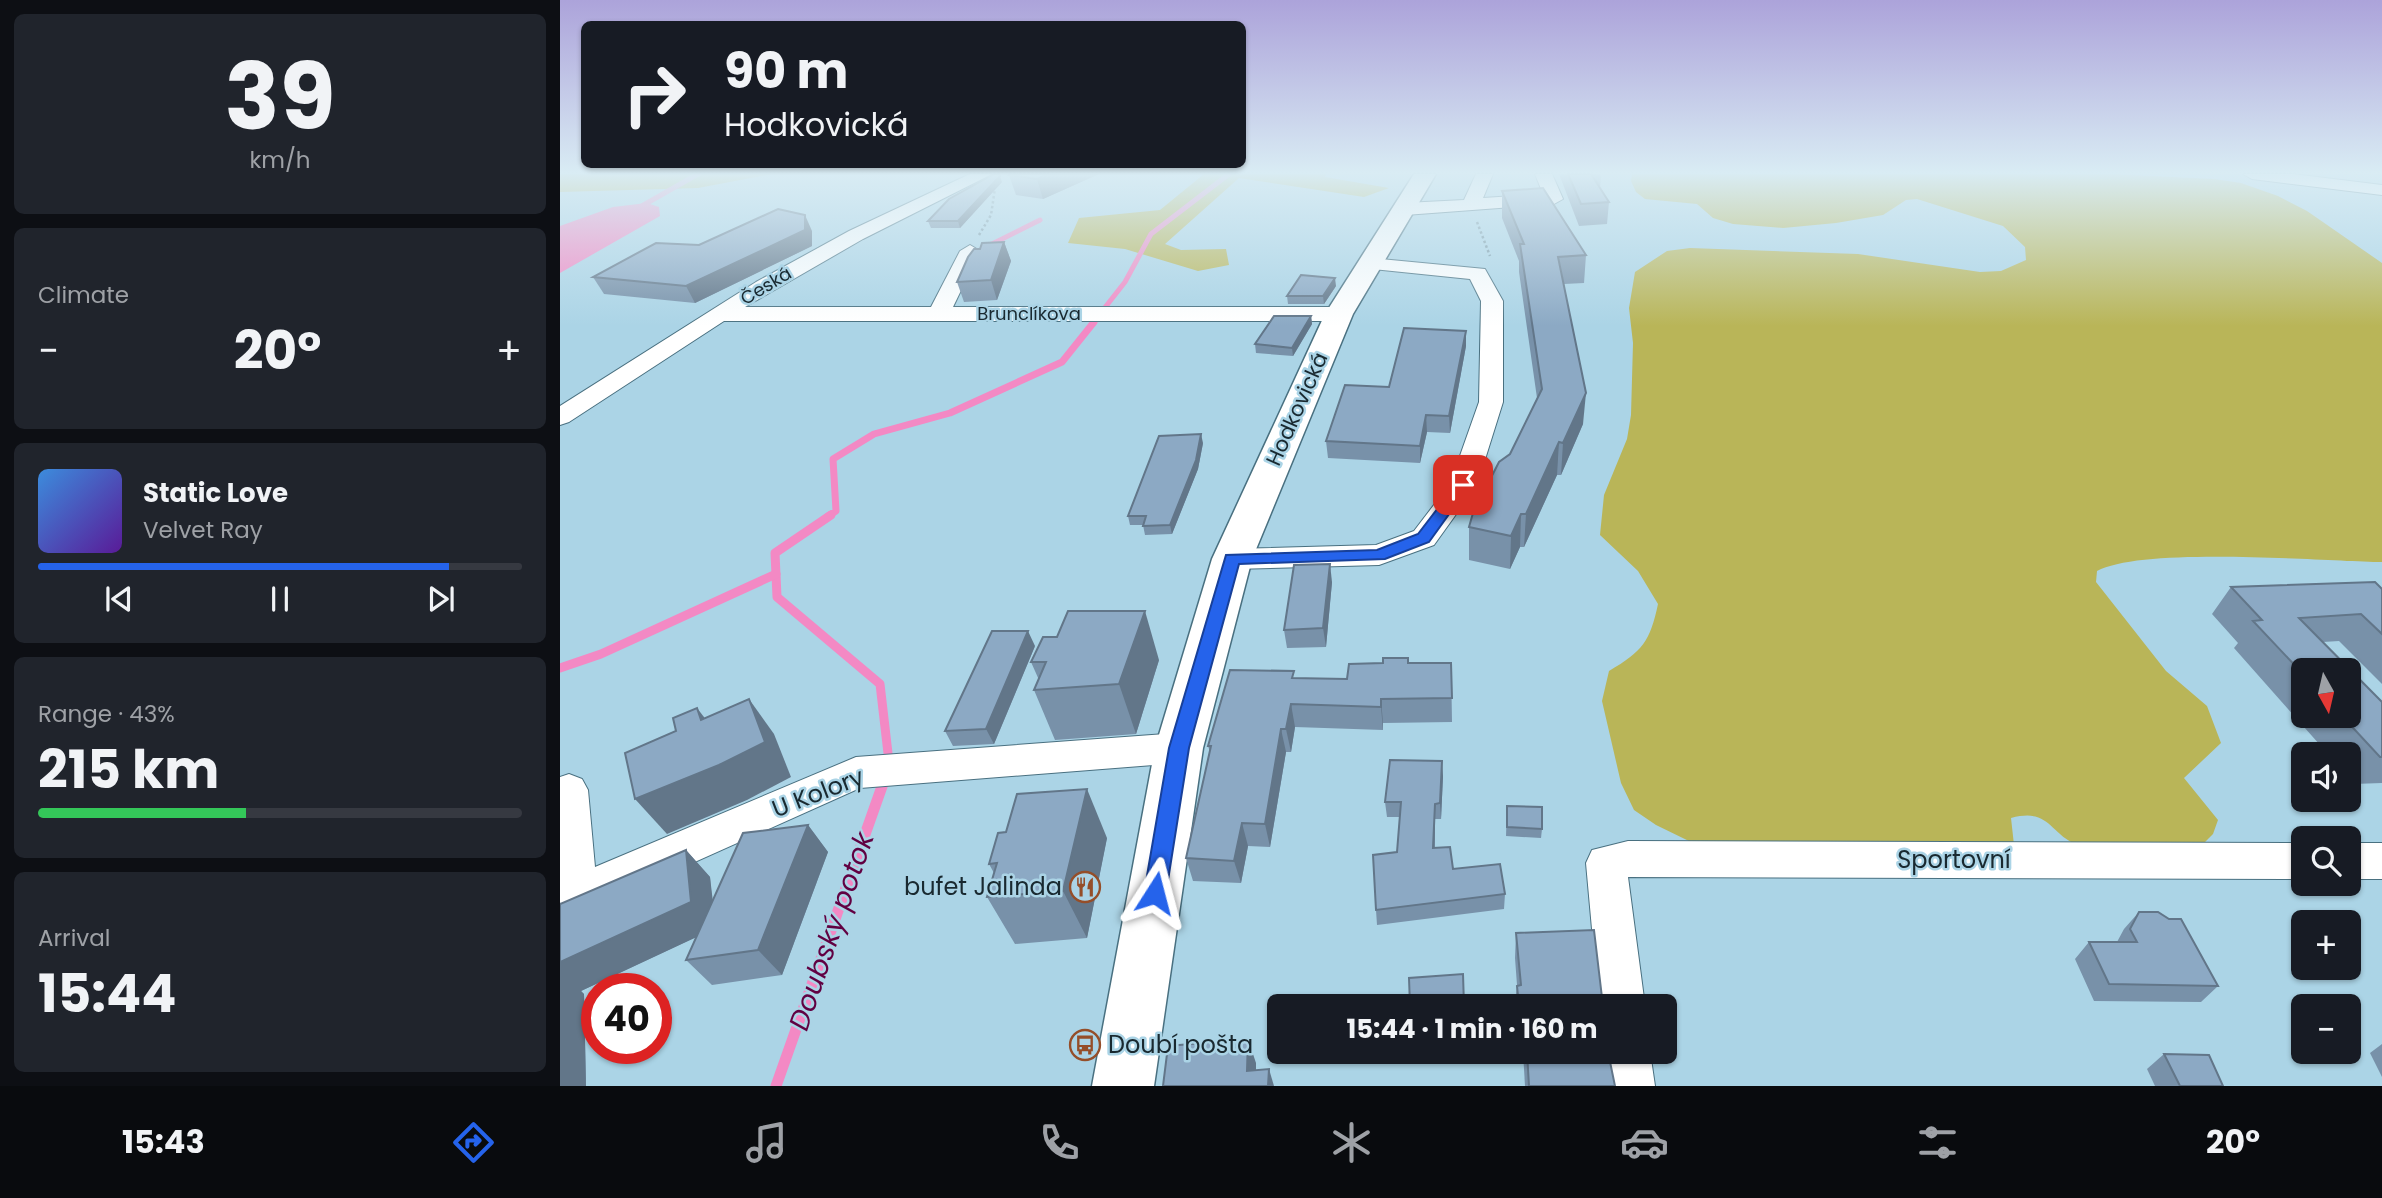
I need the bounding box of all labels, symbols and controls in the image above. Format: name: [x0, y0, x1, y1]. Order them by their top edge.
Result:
text: 39: [224, 33, 336, 161]
text: 90 m: [724, 37, 848, 105]
icon: right: [609, 49, 700, 140]
text: Hodkovická: [724, 102, 909, 147]
text: km/h: [249, 144, 311, 176]
street label: Česká: [735, 260, 796, 311]
text: Climate: [38, 279, 129, 311]
street label: Brunclíkova: [977, 301, 1081, 326]
text: 20°: [234, 314, 321, 387]
text: −: [38, 324, 59, 377]
text: +: [496, 324, 522, 377]
street label: Hodkovická: [1259, 348, 1334, 470]
pin: [1433, 455, 1493, 515]
icon: arrive: [1444, 466, 1482, 504]
text: Static Love: [143, 475, 288, 511]
text: Velvet Ray: [143, 514, 263, 546]
icon: previous: [100, 580, 138, 618]
icon: pause: [261, 580, 299, 618]
icon: next: [422, 580, 460, 618]
north arrow: [2291, 658, 2361, 728]
map controls: [2291, 658, 2361, 1064]
text: Range · 43%: [38, 698, 175, 730]
text: 215 km: [38, 733, 219, 806]
button: sound: [2291, 742, 2361, 812]
street label: U Kolory: [767, 760, 869, 825]
water label: Doubský potok: [779, 825, 884, 1035]
button: search: [2291, 826, 2361, 896]
street label: Sportovní: [1897, 843, 2011, 876]
position arrow: [1118, 856, 1192, 930]
place label: bufet Jalinda: [904, 870, 1062, 903]
restaurant icon: bufet Jalinda: [1068, 870, 1102, 904]
button: +: [2291, 910, 2361, 980]
text: Arrival: [38, 922, 110, 954]
text: 15:44: [38, 957, 177, 1030]
speed limit sign: 40: [581, 973, 672, 1064]
button: −: [2291, 994, 2361, 1064]
text: 15:44 · 1 min · 160 m: [1346, 1011, 1598, 1047]
bus stop icon: Doubí pošta: [1068, 1028, 1102, 1062]
place label: Doubí pošta: [1108, 1028, 1253, 1061]
icon: directions: [449, 1118, 498, 1167]
icon: music: [742, 1118, 791, 1167]
icon: phone: [1035, 1118, 1084, 1167]
icon: climate: [1327, 1118, 1376, 1167]
icon: car: [1620, 1118, 1669, 1167]
icon: filters: [1913, 1118, 1962, 1167]
text: 15:43: [122, 1119, 205, 1164]
text: 20°: [2206, 1119, 2260, 1164]

